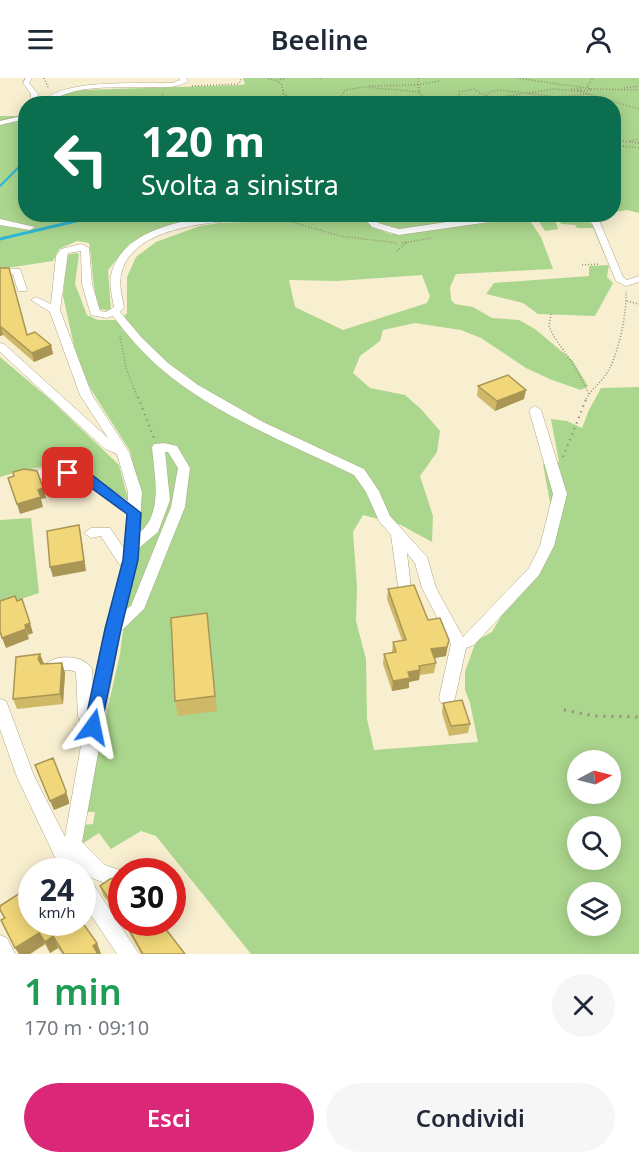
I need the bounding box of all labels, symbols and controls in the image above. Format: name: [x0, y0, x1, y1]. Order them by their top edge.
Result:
text: Beeline: [271, 21, 368, 58]
icon: menu: [24, 23, 57, 56]
icon: person: [582, 23, 615, 56]
text: 120 m: [141, 112, 265, 169]
icon: left: [42, 120, 120, 198]
text: Svolta a sinistra: [141, 166, 339, 203]
pin: [42, 447, 93, 498]
icon: arrive: [51, 456, 84, 489]
position arrow: [61, 695, 125, 759]
north arrow: [567, 750, 621, 804]
map controls: [567, 750, 621, 936]
button: search: [567, 816, 621, 870]
speed limit sign: 30: [108, 858, 186, 936]
text: 24: [40, 869, 74, 910]
button: layers: [567, 882, 621, 936]
text: km/h: [39, 902, 75, 922]
text: 1 min: [24, 967, 122, 1016]
button: close: [552, 974, 615, 1037]
text: 170 m · 09:10: [24, 1014, 149, 1041]
button: Esci: [24, 1083, 314, 1152]
button: Condividi: [326, 1083, 615, 1152]

